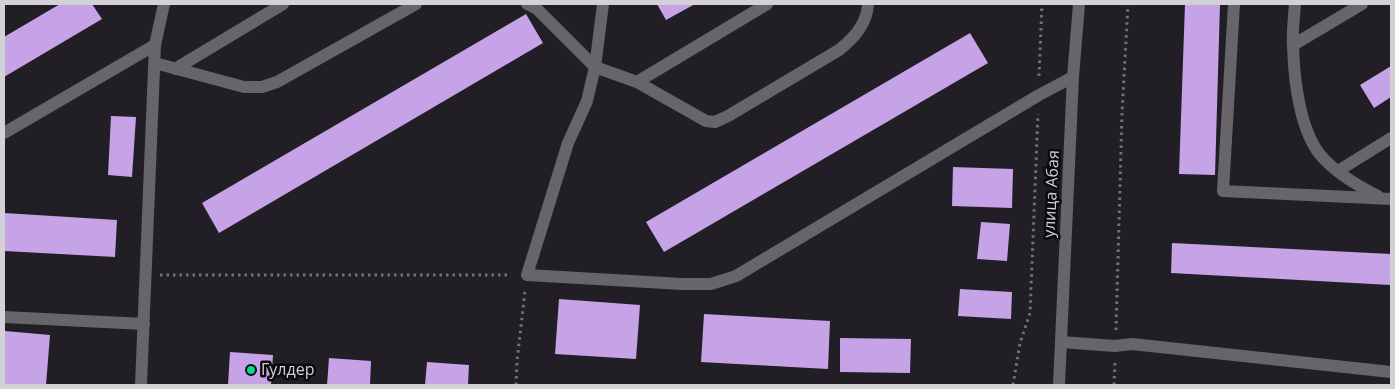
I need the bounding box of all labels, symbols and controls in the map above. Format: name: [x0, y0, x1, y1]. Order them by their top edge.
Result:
street label: улица Абая: [1040, 150, 1064, 238]
place label: Гулдер: [261, 360, 314, 380]
marker: Гулдер: [245, 364, 257, 376]

